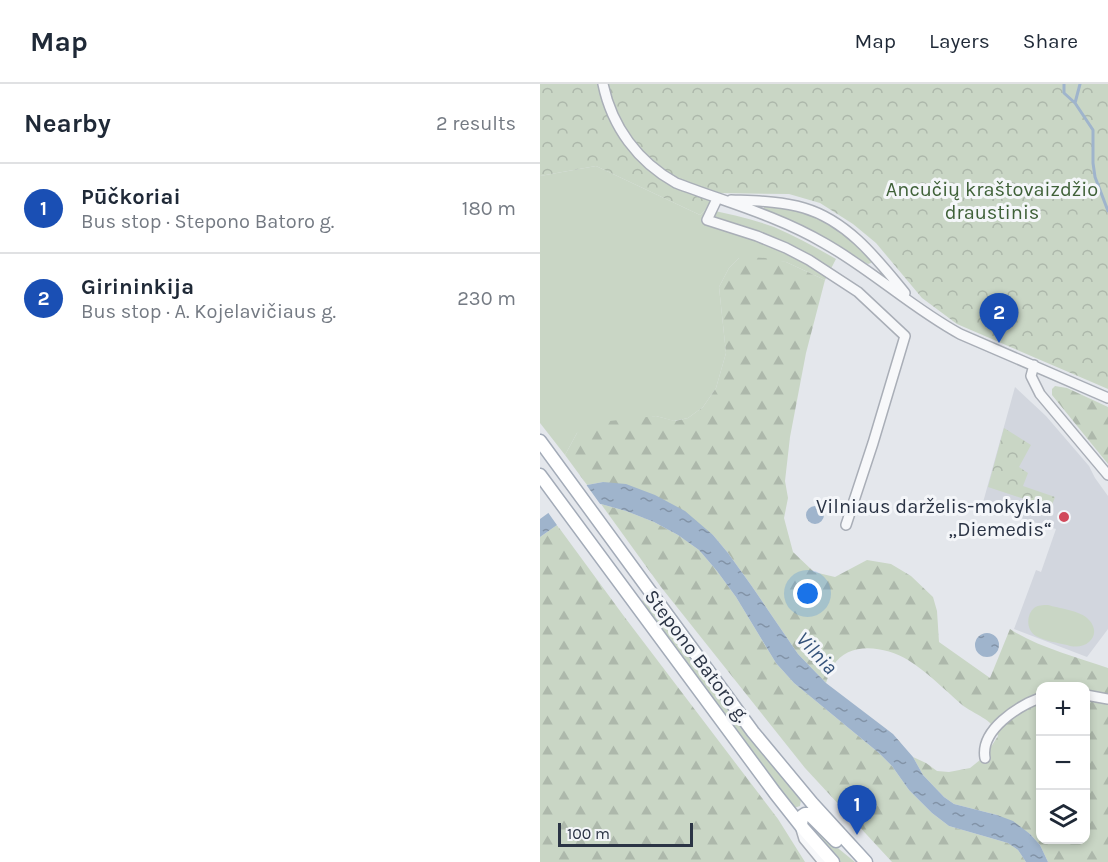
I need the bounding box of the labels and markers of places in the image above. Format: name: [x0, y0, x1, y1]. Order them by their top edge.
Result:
pin: 2: [980, 294, 1018, 343]
place label: Vilniaus darželis-mokykla „Diemedis“: [816, 495, 1052, 541]
marker: Vilniaus darželis-mokykla „Diemedis“: [1057, 510, 1071, 524]
pin: 1: [838, 786, 876, 835]

